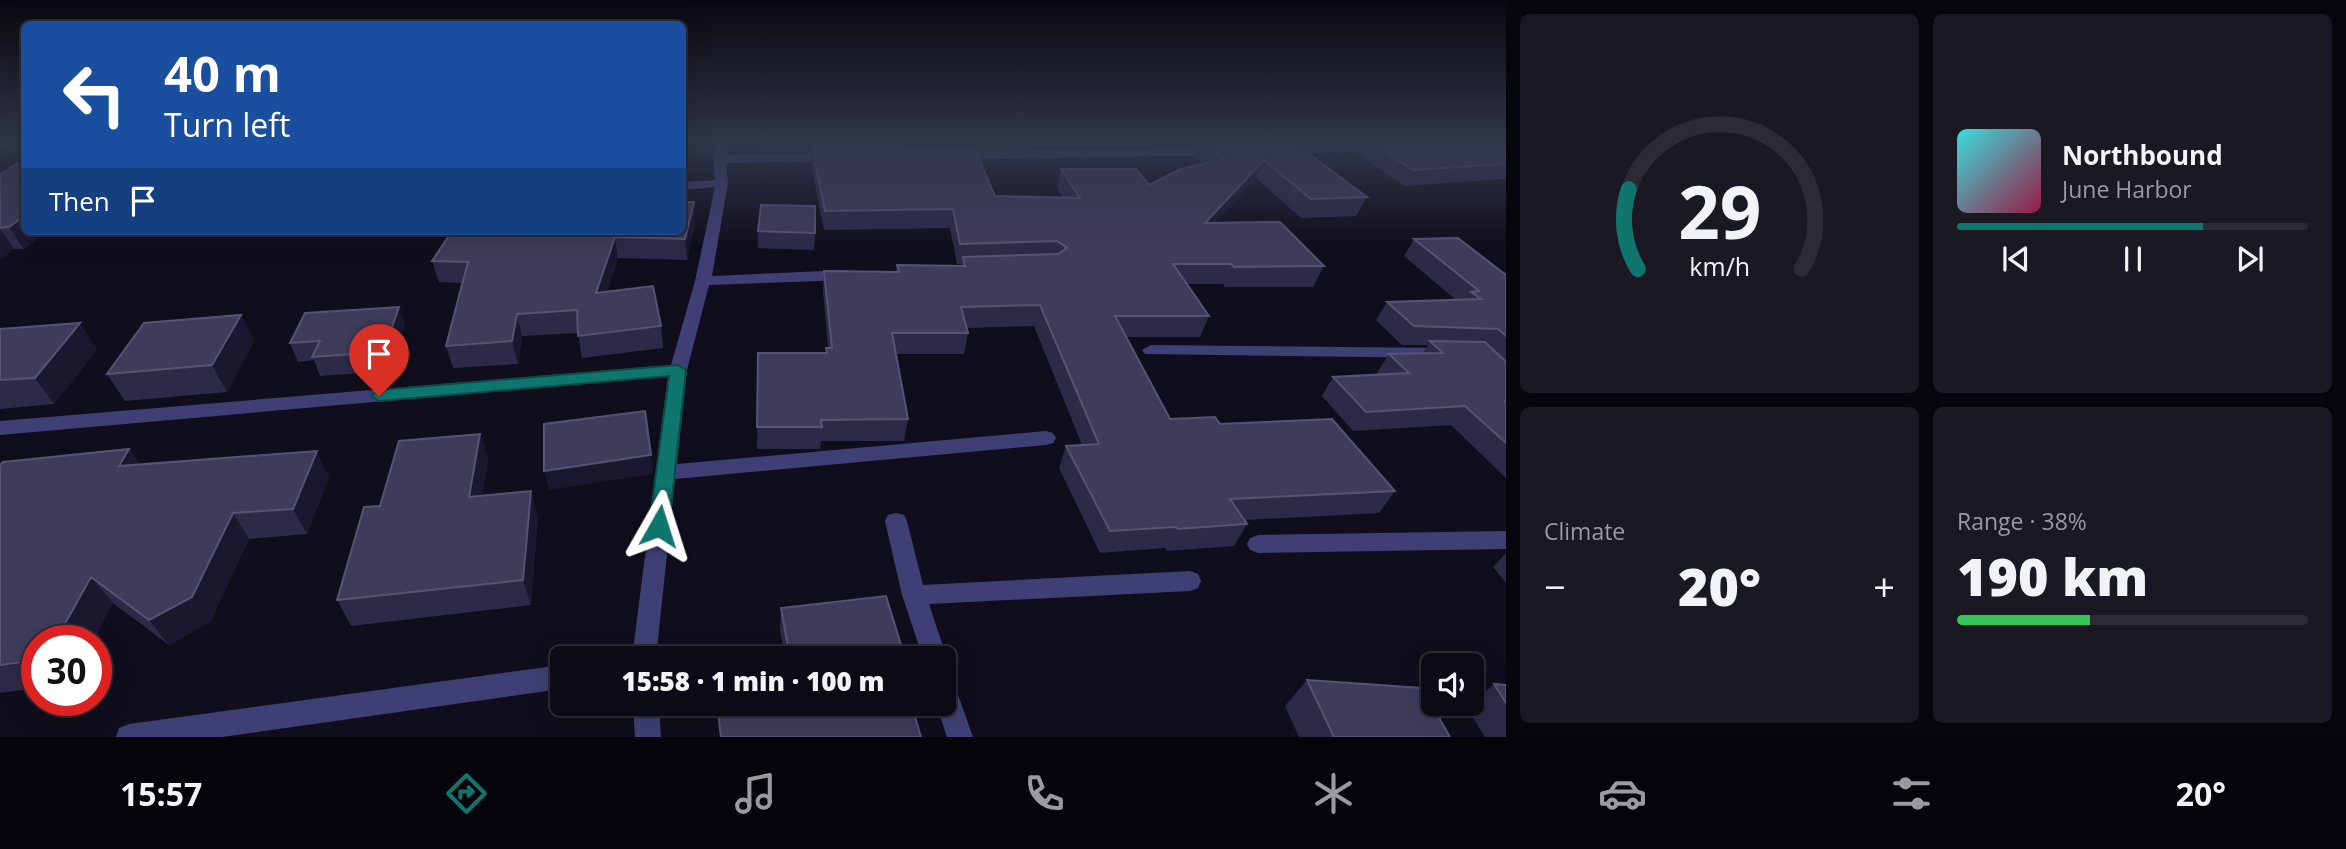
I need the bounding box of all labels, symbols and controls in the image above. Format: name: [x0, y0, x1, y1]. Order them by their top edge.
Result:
text: 40 m: [164, 40, 281, 106]
icon: left: [49, 49, 140, 140]
text: Turn left: [164, 103, 290, 146]
text: Northbound: [2062, 137, 2223, 173]
text: 29: [1678, 162, 1761, 261]
text: June Harbor: [2062, 173, 2192, 205]
icon: arrive: [124, 182, 162, 220]
text: Then: [49, 183, 110, 219]
icon: previous: [1997, 240, 2035, 278]
icon: pause: [2114, 240, 2152, 278]
icon: next: [2231, 240, 2269, 278]
text: km/h: [1689, 249, 1750, 283]
pin: [349, 324, 409, 396]
icon: arrive: [360, 335, 398, 373]
position arrow: [622, 489, 696, 563]
text: Range · 38%: [1957, 505, 2087, 537]
text: Climate: [1544, 515, 1625, 547]
text: 190 km: [1957, 540, 2148, 611]
text: 20°: [1678, 550, 1761, 621]
text: −: [1544, 560, 1566, 612]
text: +: [1873, 560, 1895, 612]
speed limit sign: 30: [21, 625, 112, 716]
map controls: [1421, 653, 1484, 716]
button: sound: [1421, 653, 1484, 716]
text: 15:58 · 1 min · 100 m: [622, 663, 884, 699]
icon: directions: [442, 769, 491, 818]
icon: music: [731, 769, 780, 818]
icon: phone: [1020, 769, 1069, 818]
icon: climate: [1309, 769, 1358, 818]
icon: car: [1598, 769, 1647, 818]
icon: filters: [1887, 769, 1936, 818]
text: 15:57: [120, 772, 202, 815]
text: 20°: [2176, 772, 2226, 815]

